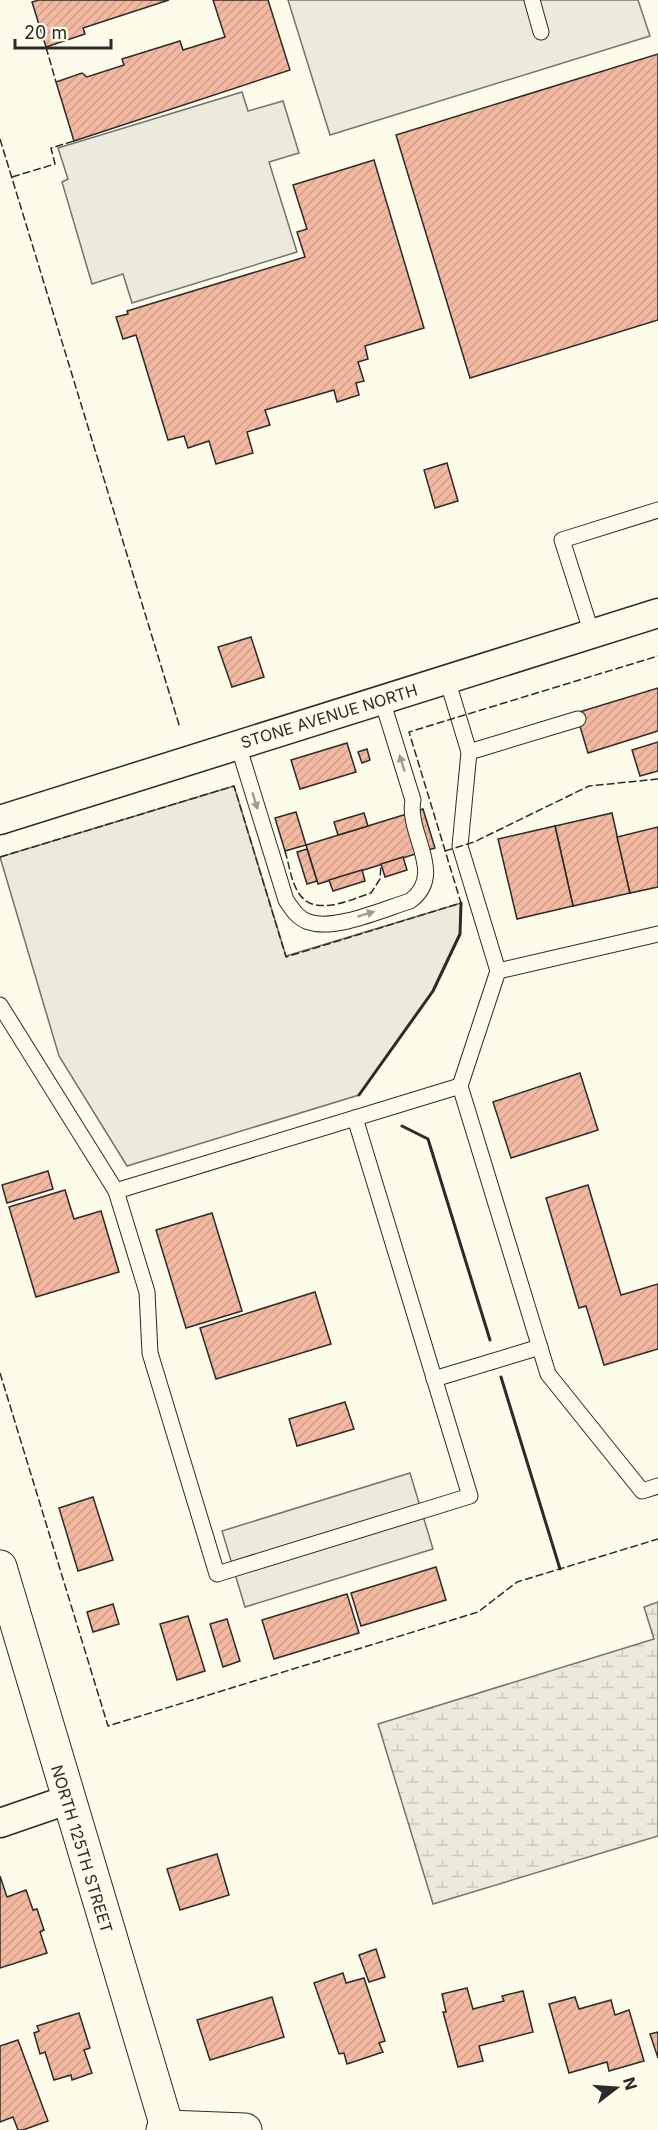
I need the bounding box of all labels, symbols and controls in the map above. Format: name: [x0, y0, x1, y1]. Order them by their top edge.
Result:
scale bar: [15, 12, 111, 50]
text: 20 m: [24, 22, 67, 43]
street label: STONE AVENUE NORTH: [238, 680, 420, 752]
one-way arrow: [397, 754, 406, 772]
one-way arrow: [251, 792, 260, 810]
one-way arrow: [357, 909, 375, 918]
street label: NORTH 125TH STREET: [47, 1763, 117, 1935]
north arrow: [586, 2058, 646, 2118]
text: N: [619, 2075, 642, 2092]

